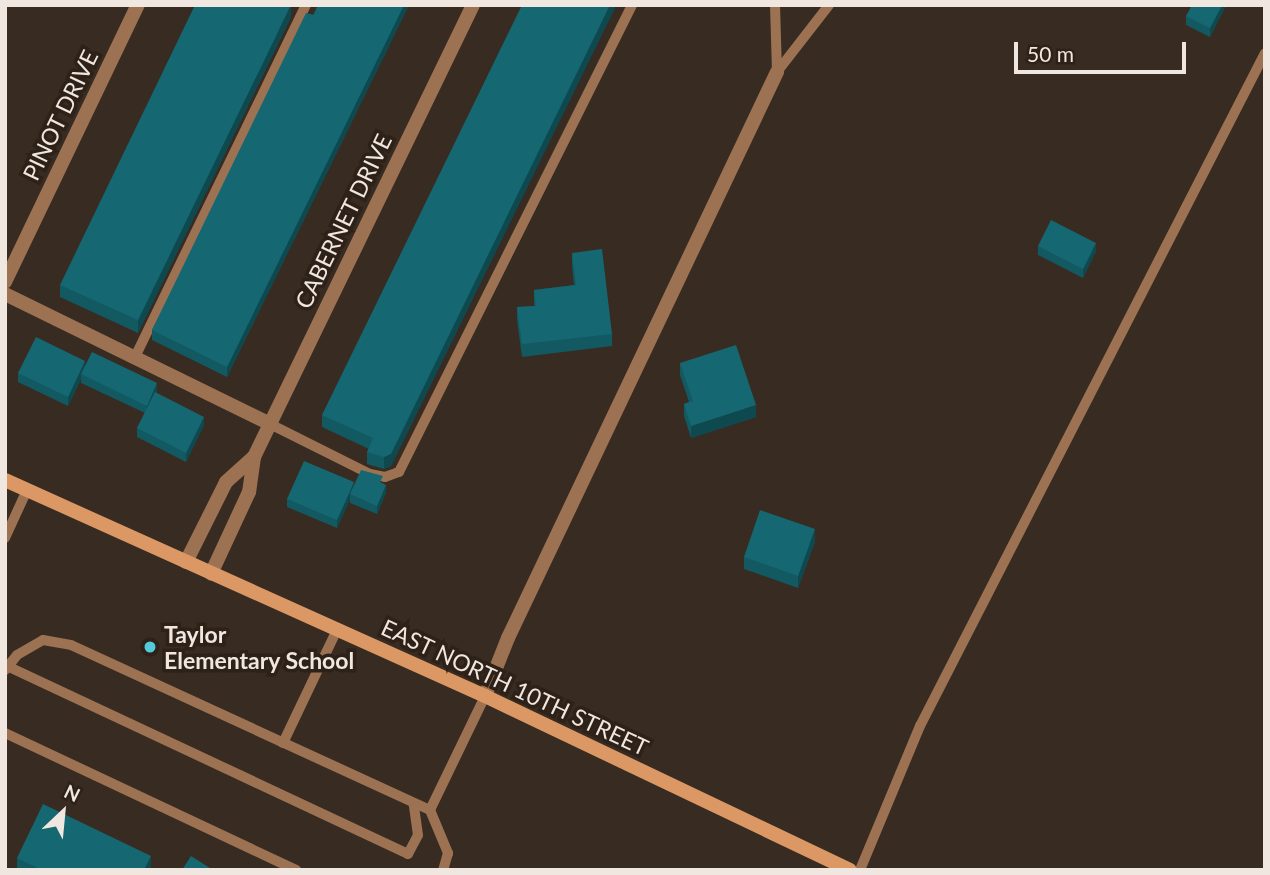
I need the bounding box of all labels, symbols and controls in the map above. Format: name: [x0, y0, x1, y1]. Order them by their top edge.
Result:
scale bar: [1018, 28, 1190, 72]
text: 50 m: [1027, 41, 1074, 66]
street label: PINOT DRIVE: [16, 45, 104, 185]
street label: CABERNET DRIVE: [289, 129, 397, 313]
street label: EAST NORTH 10TH STREET: [377, 613, 653, 761]
place label: Taylor Elementary School: [164, 620, 355, 674]
marker: Taylor Elementary School: [142, 639, 158, 655]
north arrow: [28, 777, 98, 847]
text: N: [61, 779, 84, 806]

